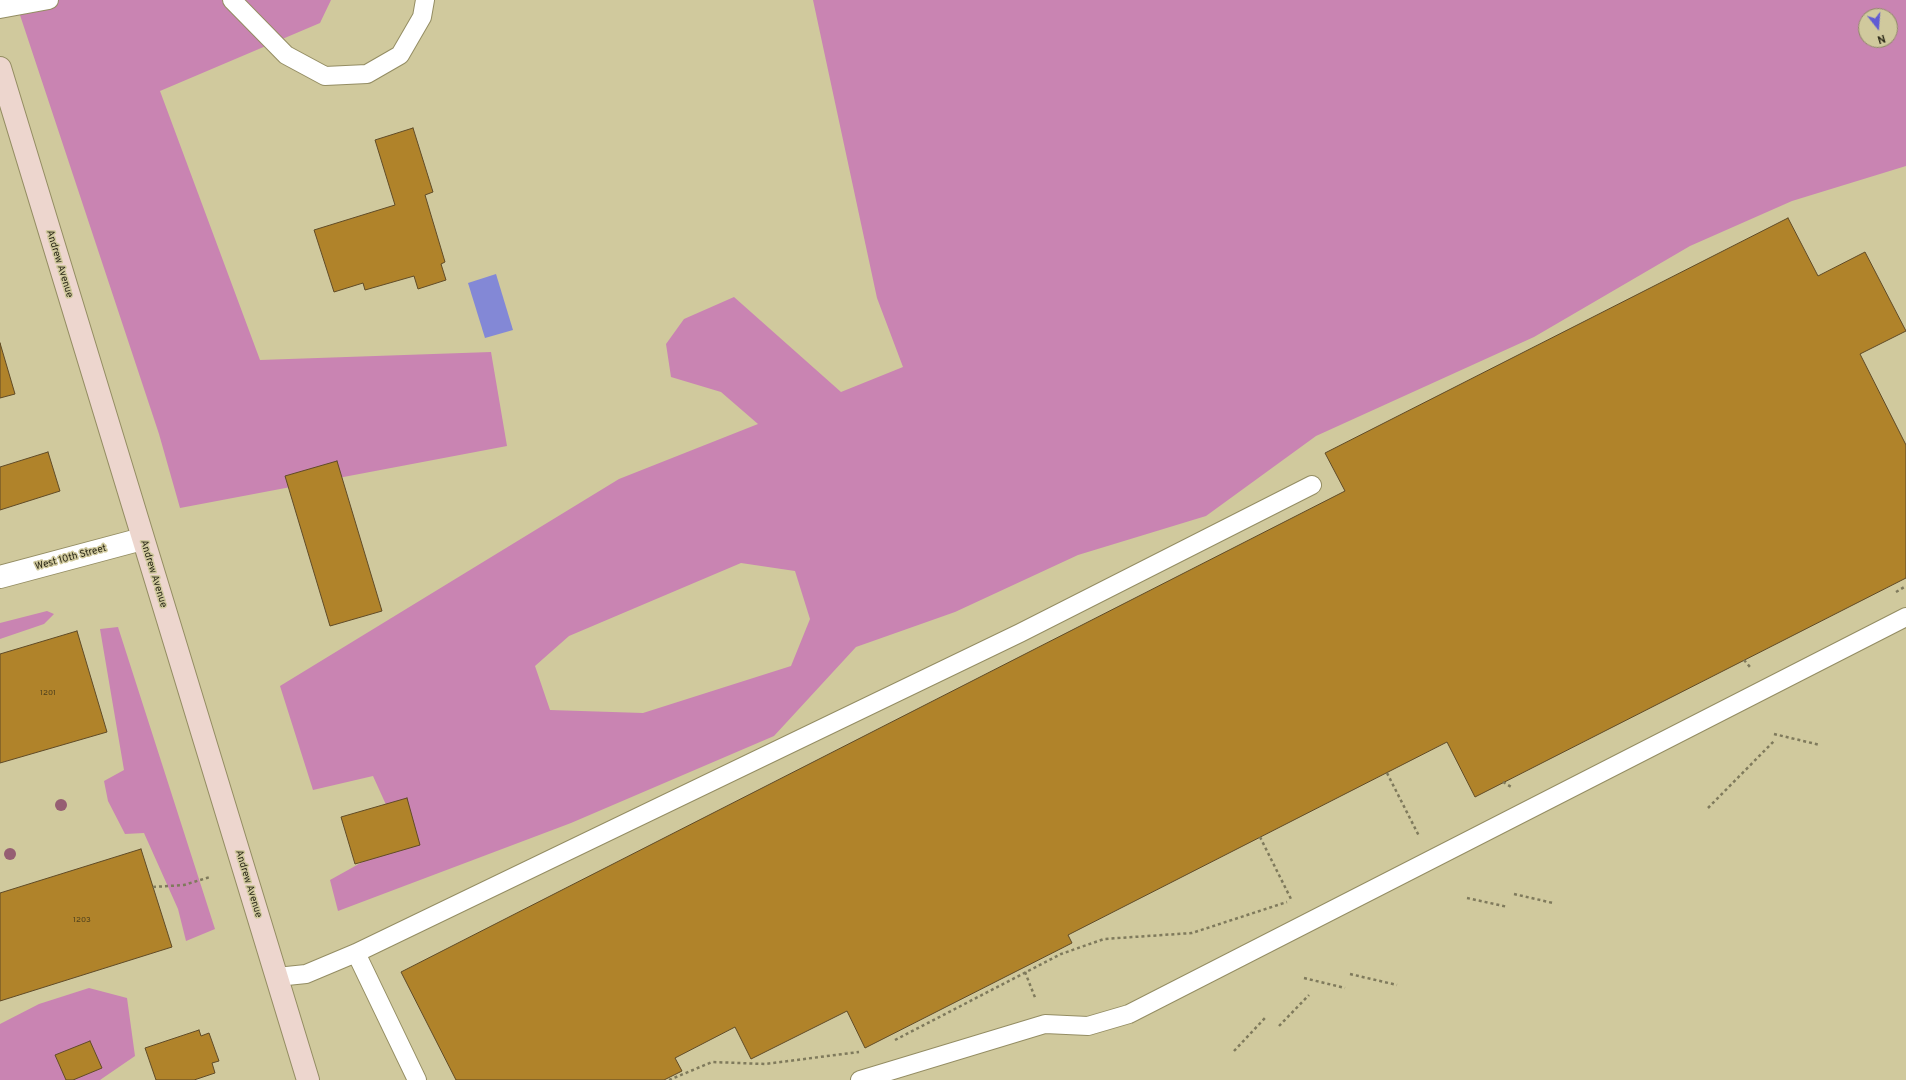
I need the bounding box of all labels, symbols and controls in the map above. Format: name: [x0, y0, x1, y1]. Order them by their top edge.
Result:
north arrow: [1858, 8, 1898, 48]
text: N: [1875, 31, 1887, 46]
street label: Andrew Avenue: [43, 229, 75, 299]
street label: Andrew Avenue: [137, 539, 169, 609]
street label: West 10th Street: [34, 543, 108, 573]
house number: 1201: [40, 688, 56, 698]
street label: Andrew Avenue: [232, 849, 264, 919]
house number: 1203: [73, 915, 91, 925]

